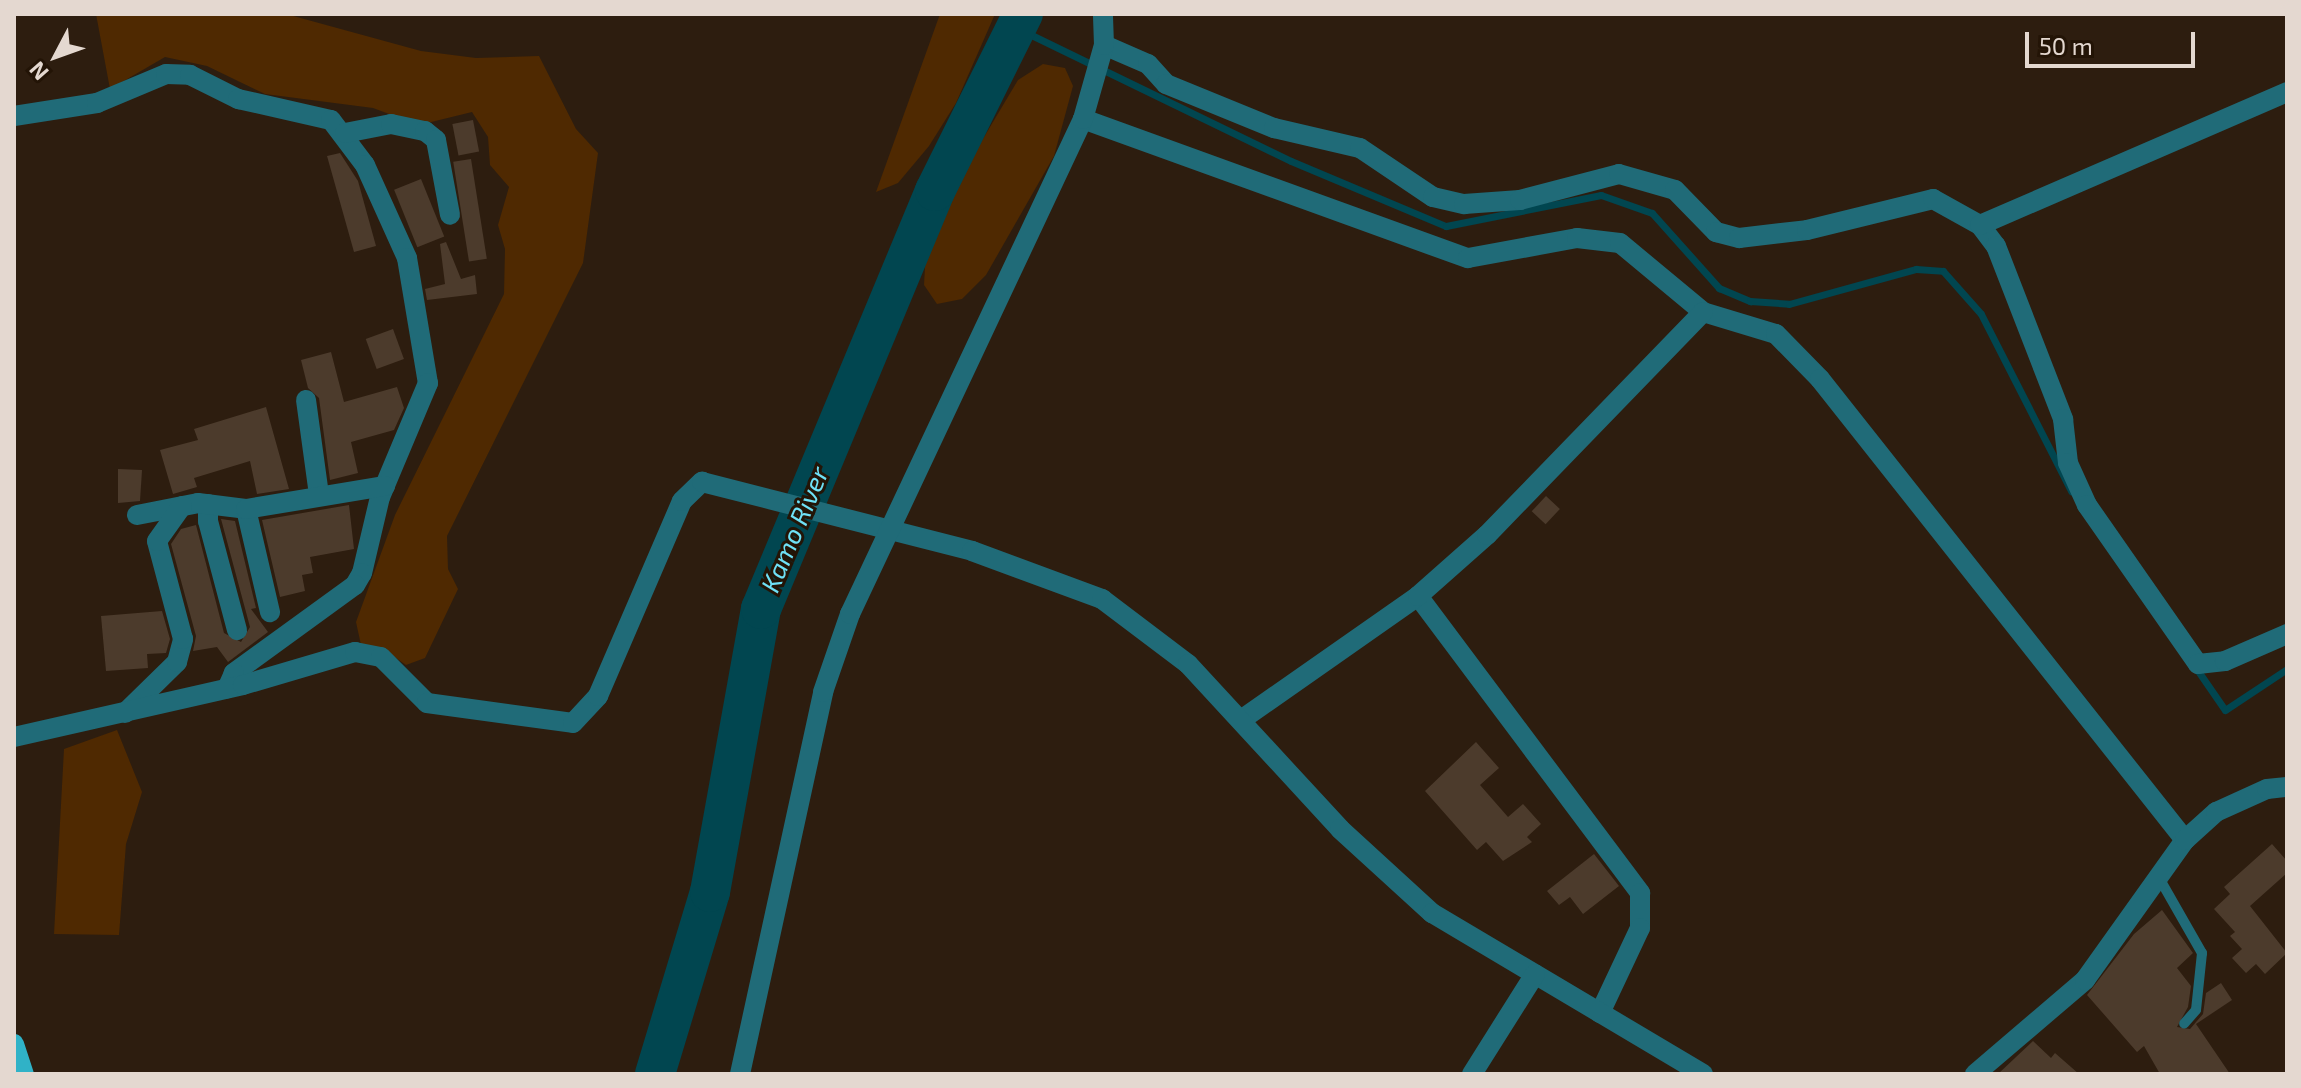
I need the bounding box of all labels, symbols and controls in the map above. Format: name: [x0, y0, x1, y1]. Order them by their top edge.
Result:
north arrow: [16, 16, 96, 96]
scale bar: [2029, 16, 2199, 66]
text: 50 m: [2039, 31, 2093, 60]
text: N: [23, 57, 53, 86]
water label: Kamo River: [754, 461, 834, 597]

